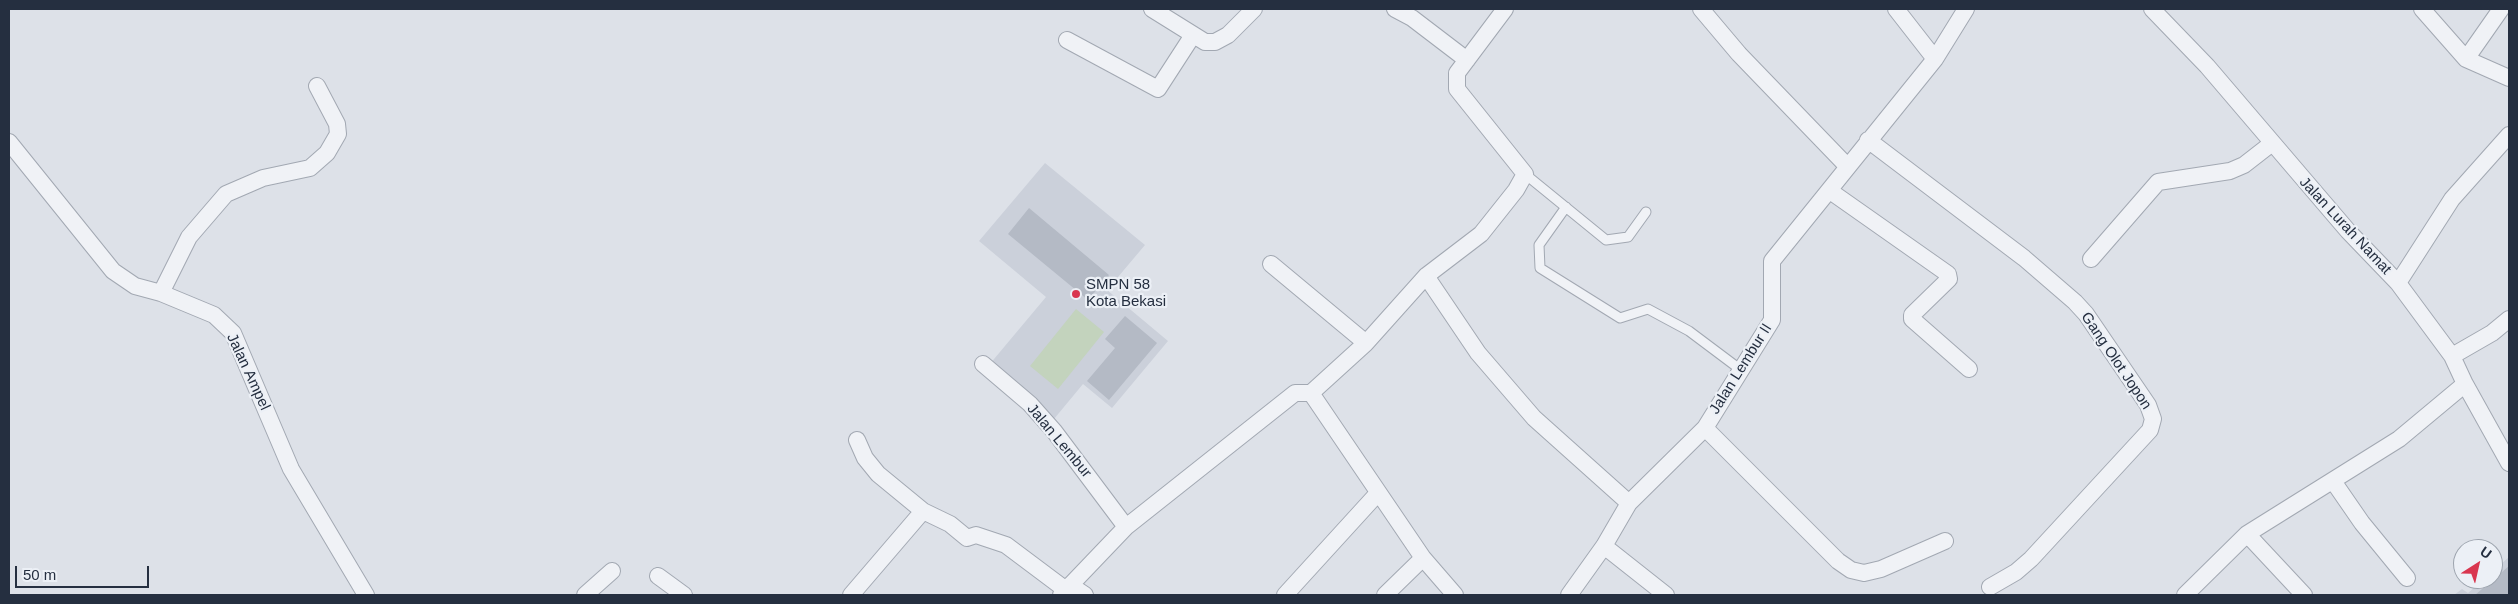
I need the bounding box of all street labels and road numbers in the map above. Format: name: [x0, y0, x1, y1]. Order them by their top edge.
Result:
street label: Jalan Lurah Namat: [2295, 174, 2395, 278]
street label: Gang Olot Jopon: [2077, 309, 2155, 413]
street label: Jalan Lembur II: [1706, 320, 1776, 418]
street label: Jalan Ampel: [222, 331, 274, 413]
street label: Jalan Lembur: [1023, 400, 1095, 482]

